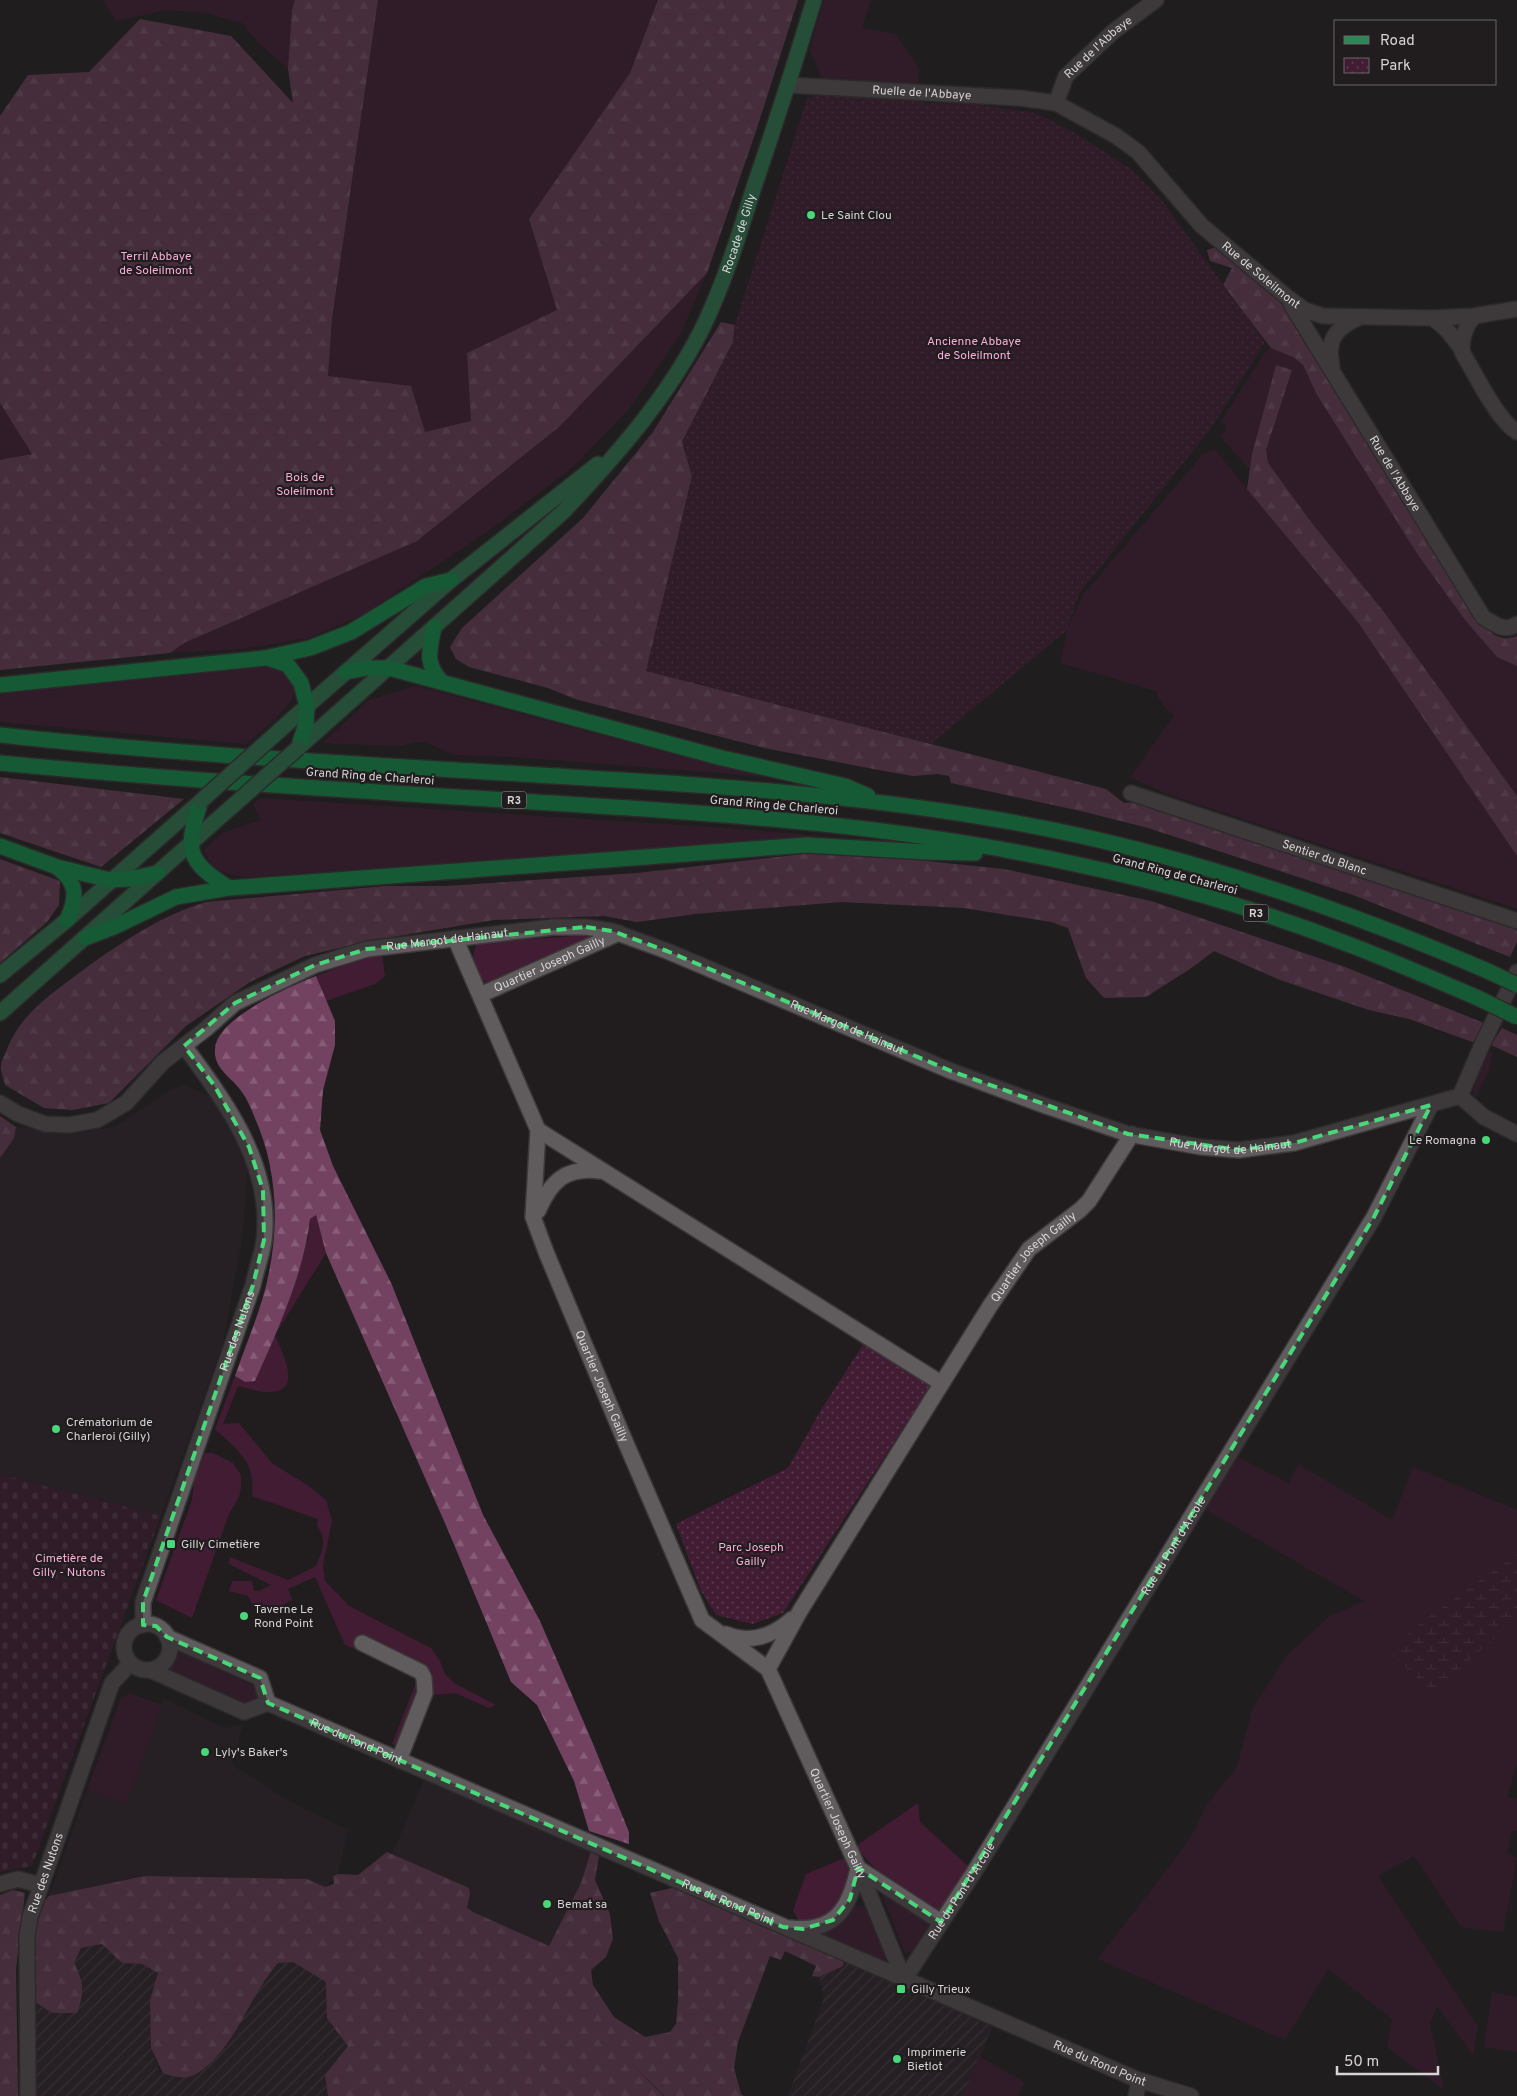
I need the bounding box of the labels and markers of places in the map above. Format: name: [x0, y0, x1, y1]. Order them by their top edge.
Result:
place label: Le Saint Clou: [821, 208, 892, 224]
marker: Le Saint Clou: [805, 209, 817, 221]
place label: Le Romagna: [1409, 1133, 1476, 1149]
marker: Le Romagna: [1480, 1134, 1492, 1146]
place label: Crématorium de Charleroi (Gilly): [66, 1415, 153, 1445]
marker: Crématorium de Charleroi (Gilly): [50, 1423, 62, 1435]
place label: Gilly Cimetière: [181, 1537, 260, 1553]
marker: Gilly Cimetière: [165, 1538, 177, 1550]
place label: Taverne Le Rond Point: [254, 1602, 313, 1632]
marker: Taverne Le Rond Point: [238, 1610, 250, 1622]
place label: Lyly's Baker's: [215, 1745, 288, 1761]
marker: Lyly's Baker's: [199, 1746, 211, 1758]
place label: Bemat sa: [557, 1897, 607, 1913]
marker: Bemat sa: [541, 1898, 553, 1910]
place label: Gilly Trieux: [911, 1982, 970, 1998]
marker: Gilly Trieux: [895, 1983, 907, 1995]
place label: Imprimerie Bietlot: [907, 2045, 966, 2075]
marker: Imprimerie Bietlot: [891, 2053, 903, 2065]

